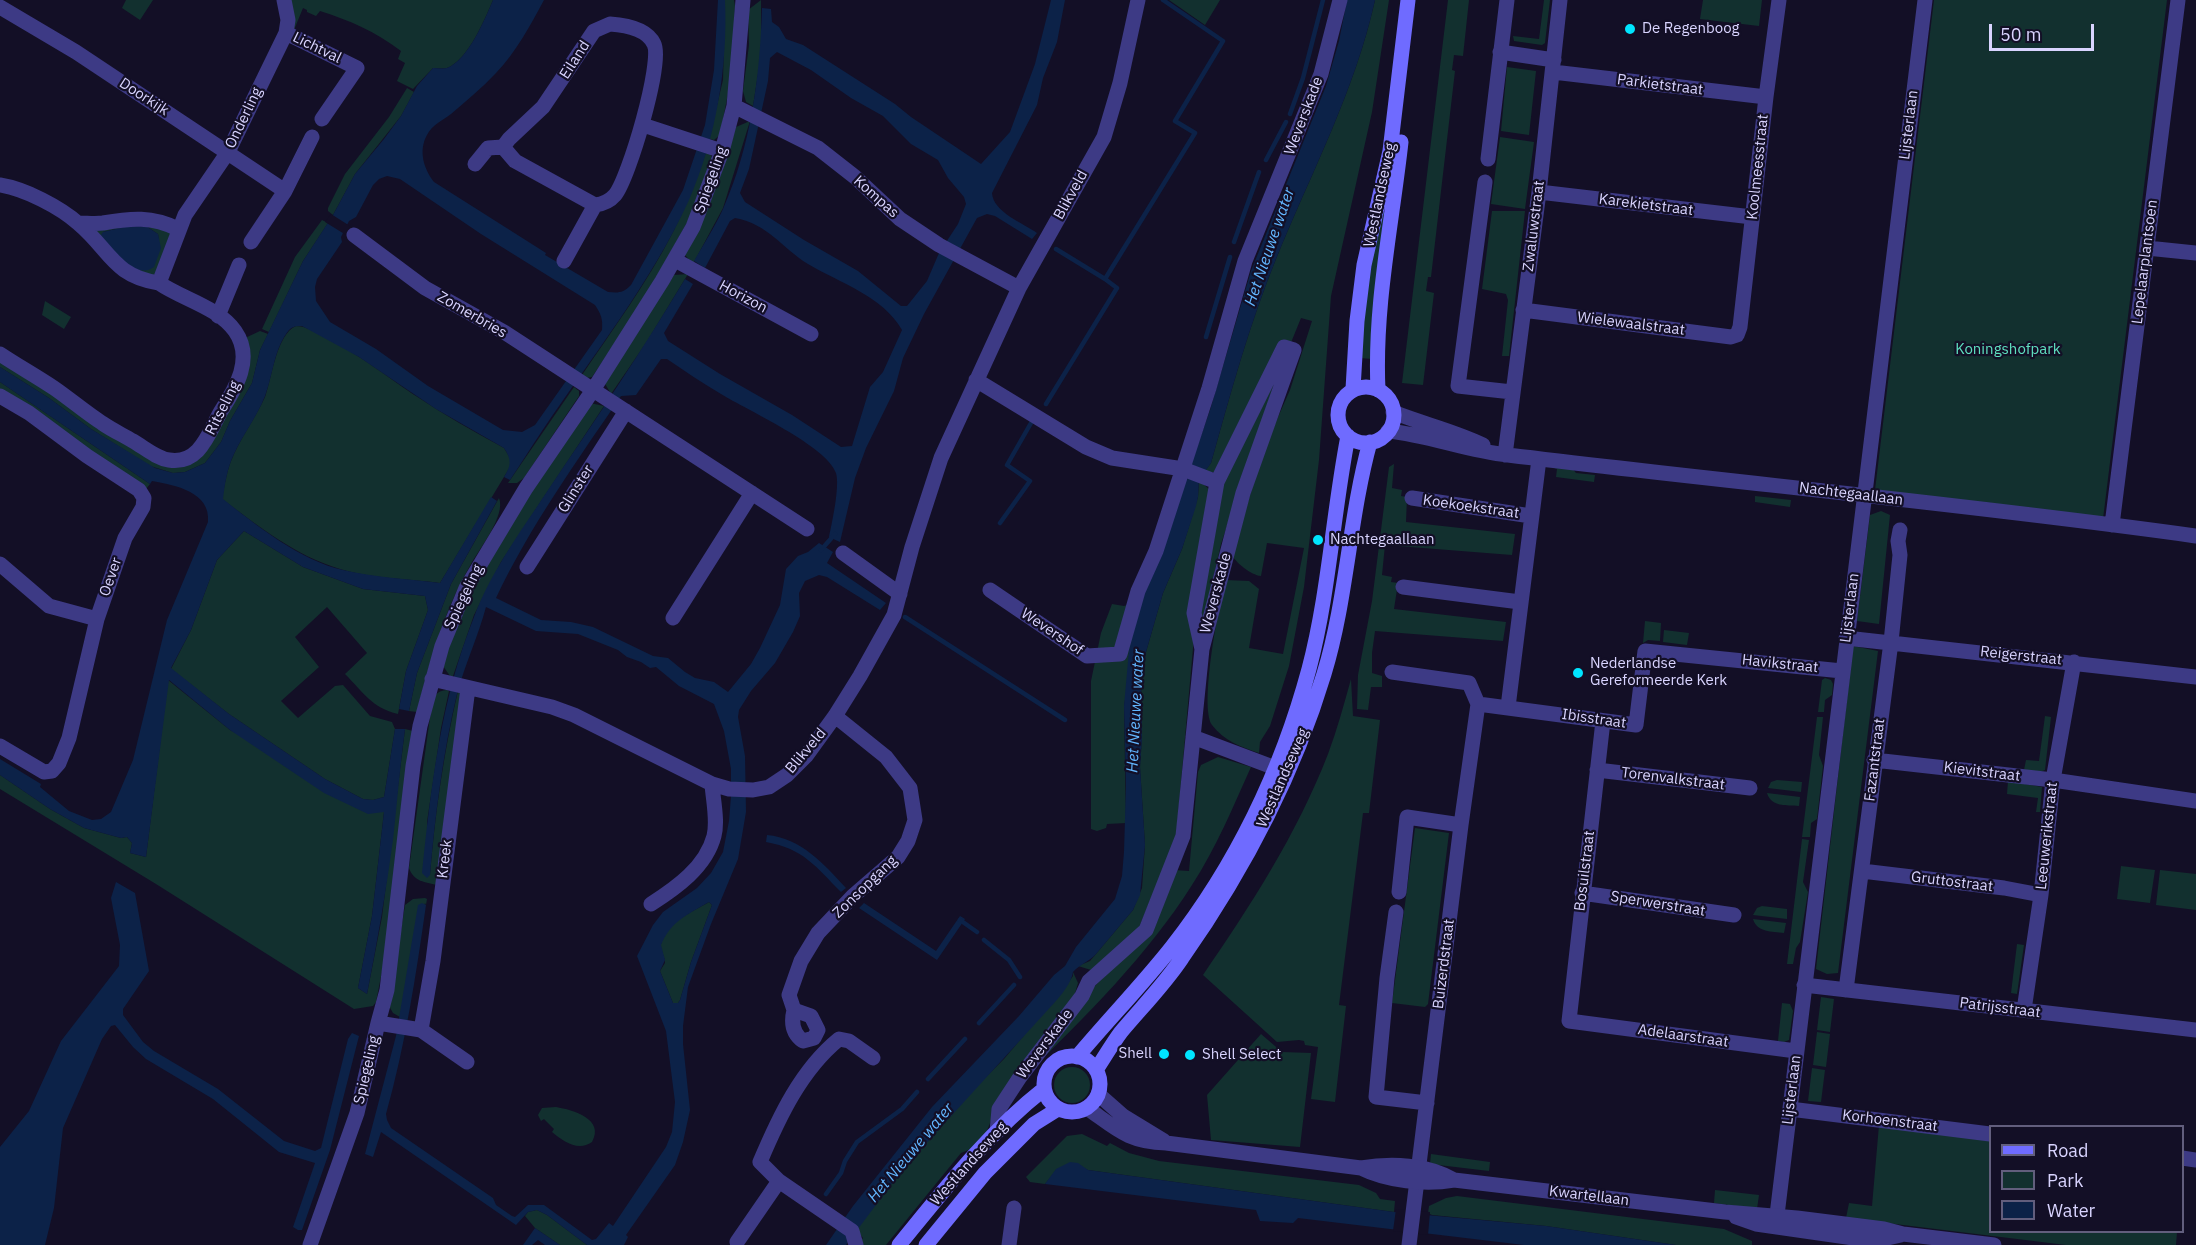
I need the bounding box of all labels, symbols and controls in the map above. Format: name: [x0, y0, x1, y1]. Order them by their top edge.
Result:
scale bar: [1992, 12, 2097, 50]
place label: De Regenboog: [1642, 20, 1739, 38]
marker: De Regenboog: [1623, 22, 1637, 36]
text: 50 m: [2000, 23, 2042, 46]
street label: Lichtval: [290, 29, 344, 67]
street label: Eiland: [556, 38, 594, 82]
street label: Parkietstraat: [1616, 71, 1704, 99]
street label: Doorkijk: [116, 74, 172, 120]
street label: Weverskade: [1281, 74, 1327, 158]
street label: Onderling: [221, 84, 267, 152]
street label: Lijsterlaan: [1896, 89, 1922, 161]
street label: Koolmeesstraat: [1744, 113, 1772, 221]
street label: Westlandseweg: [1360, 141, 1400, 249]
street label: Spiegeling: [691, 144, 731, 216]
street label: Blikveld: [1050, 167, 1092, 223]
street label: Kompas: [850, 172, 902, 222]
street label: Zwaluwstraat: [1519, 180, 1549, 272]
water label: Het Nieuwe water: [1241, 185, 1299, 309]
street label: Karekietstraat: [1598, 190, 1694, 220]
street label: Lepelaarplantsoen: [2128, 199, 2162, 325]
street label: Horizon: [716, 277, 770, 317]
street label: Zomerbries: [434, 288, 510, 342]
street label: Wielewaalstraat: [1576, 308, 1686, 340]
park label: Koningshofpark: [1955, 341, 2061, 359]
street label: Ritseling: [202, 378, 244, 438]
street label: Glinster: [554, 462, 598, 516]
street label: Nachtegaallaan: [1798, 479, 1904, 509]
street label: Koekoekstraat: [1422, 491, 1520, 523]
place label: Nachtegaallaan: [1330, 531, 1435, 549]
marker: Nachtegaallaan: [1311, 533, 1325, 547]
street label: Weverskade: [1197, 551, 1235, 635]
street label: Oever: [96, 555, 126, 599]
street label: Spiegeling: [441, 562, 487, 632]
street label: Lijsterlaan: [1837, 572, 1863, 644]
street label: Wevershof: [1017, 605, 1087, 659]
street label: Reigerstraat: [1979, 643, 2063, 669]
water label: Het Nieuwe water: [1123, 649, 1149, 773]
street label: Havikstraat: [1741, 651, 1819, 677]
place label: Nederlandse Gereformeerde Kerk: [1590, 655, 1727, 690]
marker: Nederlandse Gereformeerde Kerk: [1571, 666, 1585, 680]
street label: Ibisstraat: [1561, 706, 1627, 732]
street label: Fazantstraat: [1861, 717, 1889, 803]
street label: Blikveld: [782, 725, 830, 777]
street label: Westlandseweg: [1253, 726, 1313, 830]
street label: Kievitstraat: [1943, 758, 2021, 786]
street label: Torenvalkstraat: [1620, 764, 1726, 794]
street label: Leeuwerikstraat: [2032, 781, 2062, 891]
street label: Bosuilstraat: [1571, 830, 1599, 912]
street label: Kreek: [434, 838, 456, 880]
street label: Zonsopgang: [829, 852, 901, 922]
street label: Gruttostraat: [1910, 868, 1994, 896]
street label: Sperwerstraat: [1609, 888, 1707, 920]
street label: Buizerdstraat: [1430, 918, 1458, 1010]
street label: Patrijsstraat: [1958, 994, 2042, 1022]
street label: Weverskade: [1013, 1006, 1077, 1082]
street label: Adelaarstraat: [1637, 1021, 1729, 1051]
street label: Spiegeling: [350, 1034, 384, 1106]
place label: Shell: [1118, 1045, 1152, 1063]
place label: Shell Select: [1202, 1046, 1281, 1064]
marker: Shell: [1157, 1047, 1171, 1061]
marker: Shell Select: [1183, 1048, 1197, 1062]
street label: Lijsterlaan: [1779, 1054, 1805, 1126]
water label: Het Nieuwe water: [864, 1099, 958, 1207]
street label: Korhoenstraat: [1841, 1106, 1939, 1136]
street label: Westlandseweg: [927, 1119, 1011, 1209]
legend: [1989, 1125, 2184, 1233]
text: Road: [2047, 1139, 2088, 1162]
text: Park: [2047, 1169, 2083, 1192]
street label: Kwartellaan: [1548, 1182, 1630, 1210]
text: Water: [2047, 1199, 2095, 1222]

